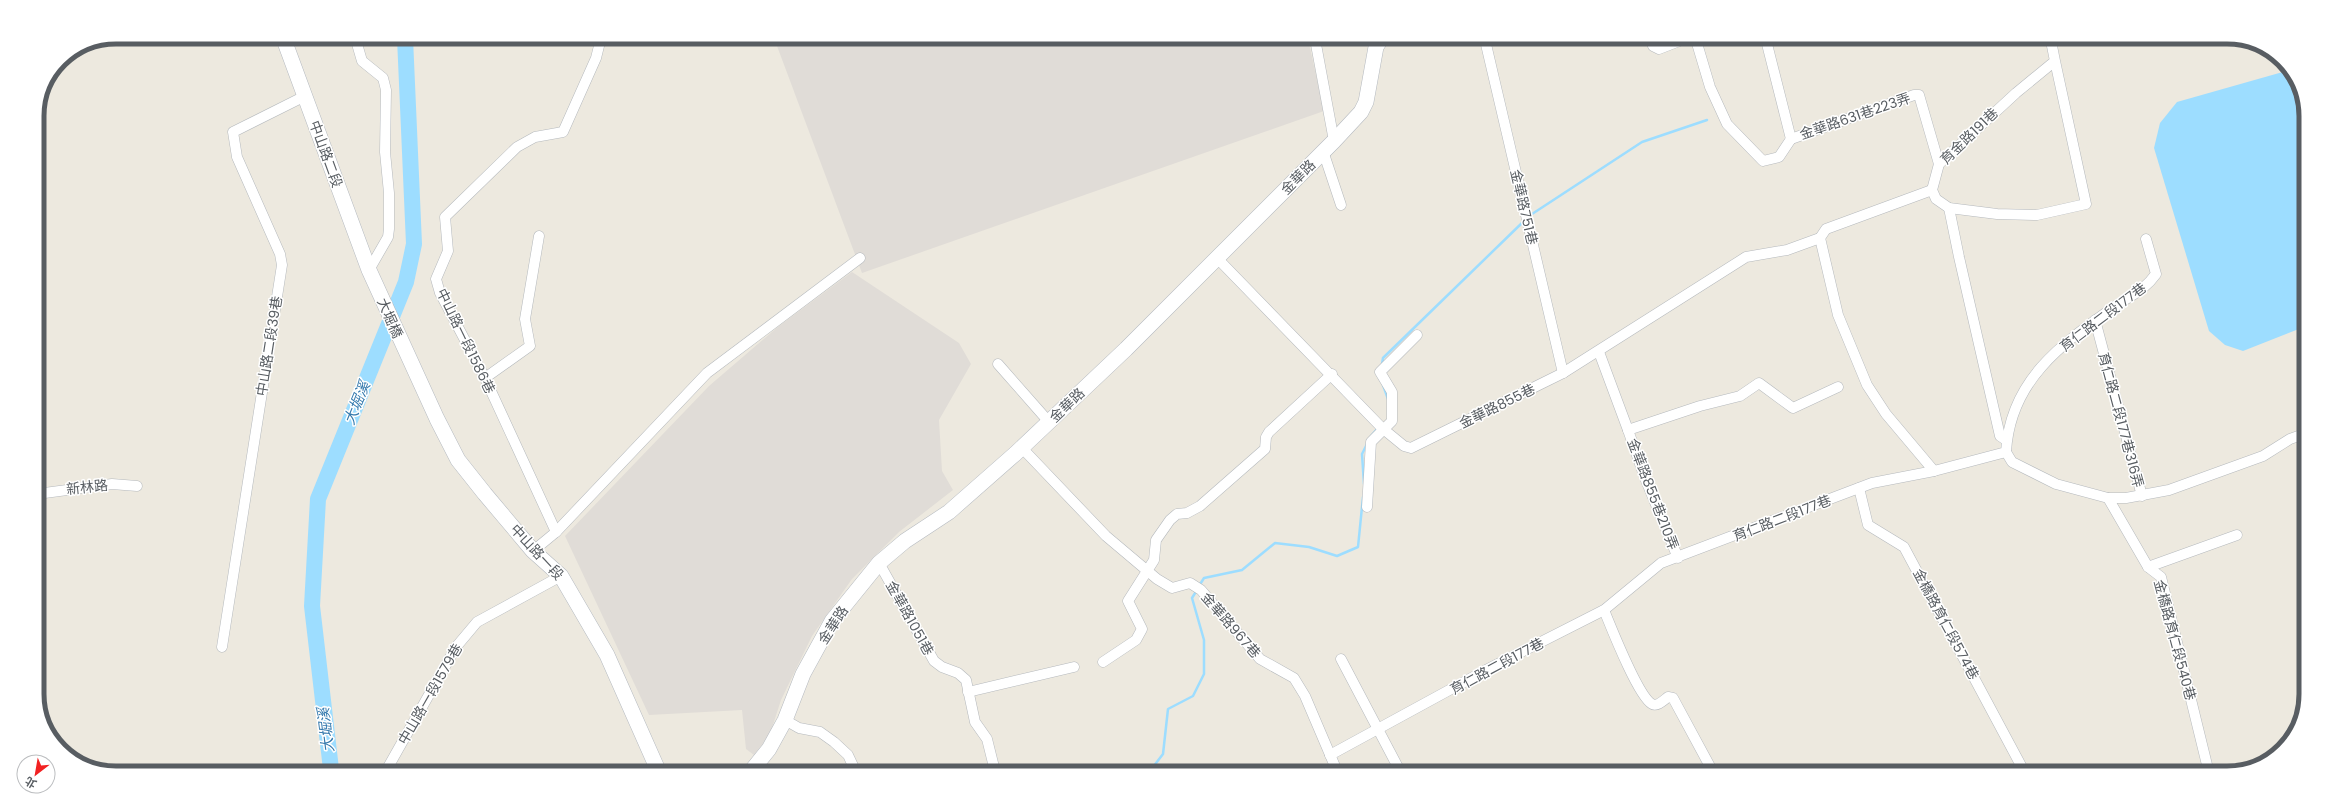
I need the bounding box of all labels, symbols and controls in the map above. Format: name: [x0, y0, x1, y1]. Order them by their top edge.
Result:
street label: 金華路631巷223弄: [1797, 88, 1913, 144]
street label: 育金路191巷: [1936, 103, 2002, 169]
street label: 中山路二段: [305, 118, 347, 190]
street label: 金華路: [1276, 155, 1320, 199]
street label: 金華路751巷: [1506, 167, 1542, 247]
street label: 育仁路二段177巷: [2056, 278, 2150, 356]
street label: 中山路一段1586巷: [432, 285, 500, 397]
street label: 中山路二段39巷: [251, 295, 287, 397]
street label: 大堀橋: [372, 295, 408, 341]
street label: 育仁路二段177巷316弄: [2093, 350, 2149, 490]
water label: 大堀溪: [338, 376, 375, 428]
street label: 金華路855巷: [1456, 379, 1538, 433]
street label: 金華路: [1045, 383, 1089, 427]
street label: 金華路855巷210弄: [1623, 435, 1683, 553]
street label: 新林路: [65, 475, 109, 499]
street label: 育仁路二段177巷: [1730, 490, 1834, 546]
street label: 中山路一段: [506, 520, 568, 584]
street label: 金橋路育仁段574巷: [1908, 565, 1984, 683]
street label: 金華路1051巷: [881, 577, 939, 659]
street label: 金橋路育仁段540巷: [2149, 577, 2201, 703]
street label: 金華路967巷: [1197, 588, 1265, 662]
street label: 金華路: [813, 602, 853, 648]
street label: 育仁路二段177巷: [1446, 633, 1548, 699]
street label: 中山路一段1579巷: [393, 640, 467, 748]
water label: 大堀溪: [312, 704, 339, 754]
north arrow: [16, 754, 56, 794]
text: 北: [22, 773, 40, 792]

